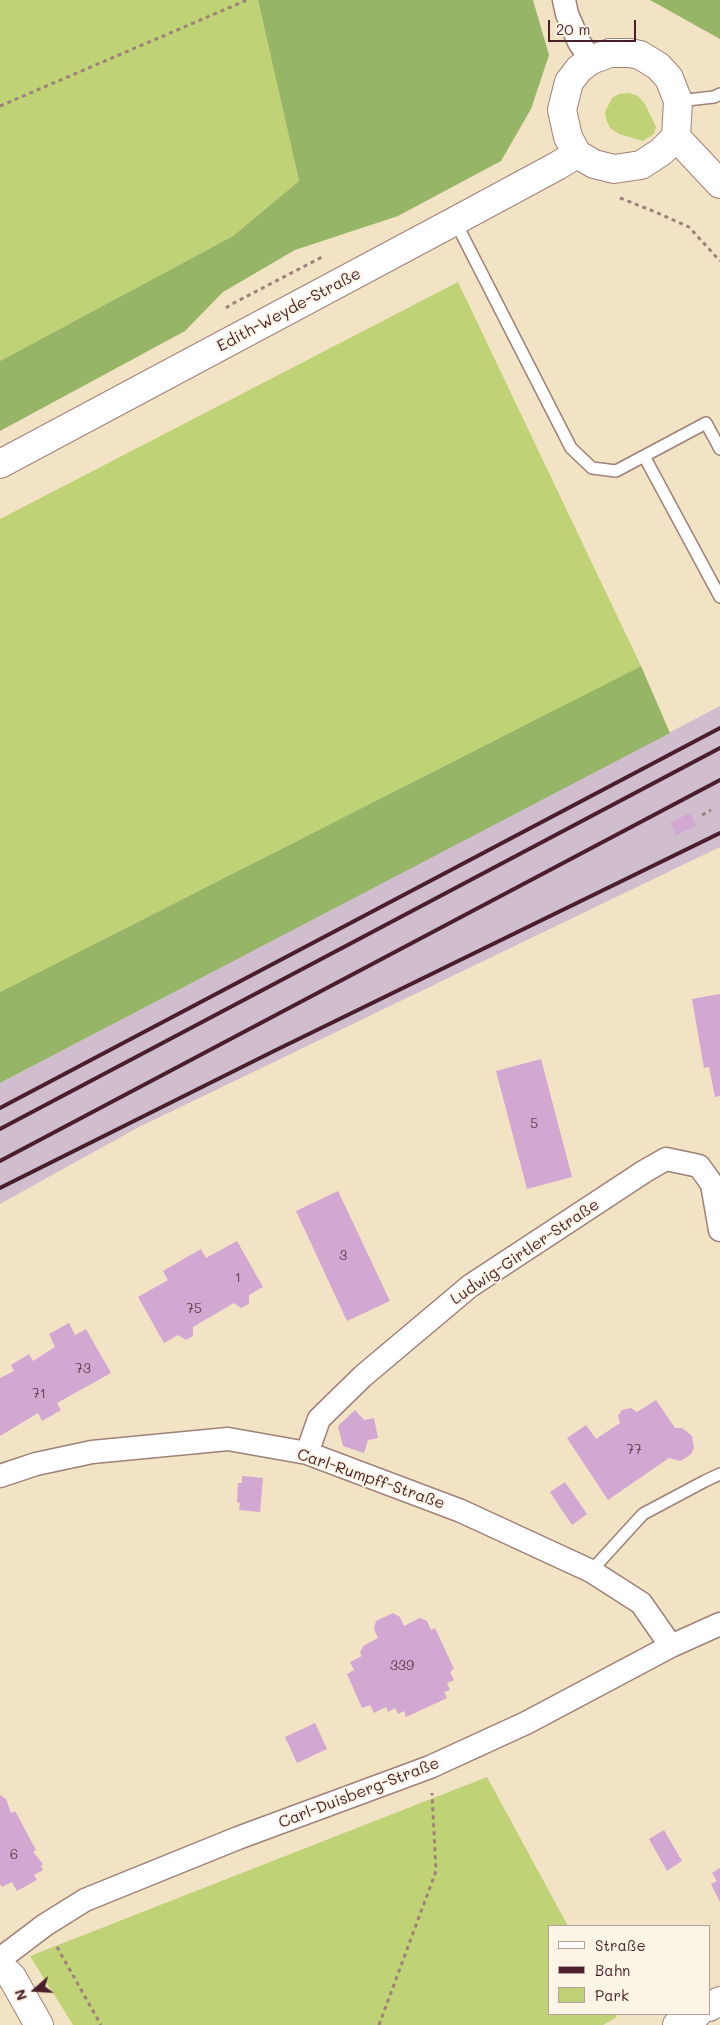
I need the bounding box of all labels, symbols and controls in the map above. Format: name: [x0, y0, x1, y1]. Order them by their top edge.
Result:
scale bar: [550, 10, 638, 42]
text: 20 m: [556, 19, 590, 39]
street label: Edith-Weyde-Straße: [214, 264, 364, 356]
house number: 5: [530, 1116, 538, 1132]
street label: Ludwig-Girtler-Straße: [447, 1195, 603, 1309]
house number: 3: [339, 1248, 347, 1264]
house number: 1: [235, 1270, 241, 1286]
house number: 75: [186, 1301, 202, 1317]
house number: 73: [75, 1361, 91, 1377]
house number: 71: [32, 1386, 46, 1402]
house number: 77: [626, 1442, 642, 1458]
street label: Carl-Rumpff-Straße: [295, 1445, 447, 1513]
house number: 339: [390, 1658, 414, 1674]
street label: Carl-Duisberg-Straße: [276, 1753, 442, 1833]
house number: 6: [10, 1847, 18, 1863]
legend: [548, 1925, 710, 2015]
text: Straße: [595, 1935, 646, 1955]
text: Bahn: [595, 1960, 630, 1980]
north arrow: [10, 1965, 60, 2015]
text: Park: [595, 1985, 629, 2005]
text: N: [10, 1987, 31, 2003]

